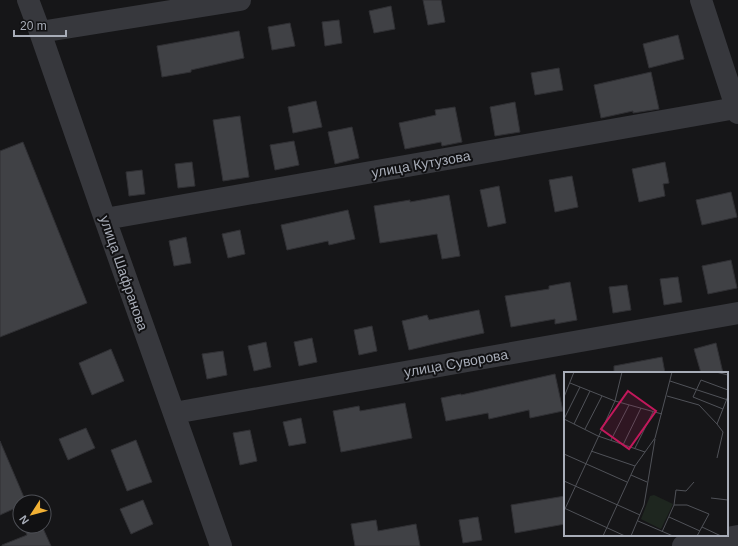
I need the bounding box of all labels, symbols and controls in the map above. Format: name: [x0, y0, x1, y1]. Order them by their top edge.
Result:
scale bar: [14, 12, 66, 38]
text: 20 m: [20, 19, 47, 33]
street label: улица Кутузова: [370, 147, 472, 181]
street label: улица Шафранова: [97, 213, 151, 333]
street label: улица Суворова: [403, 346, 509, 380]
inset map: [564, 372, 728, 536]
north arrow: [12, 494, 52, 534]
text: N: [17, 513, 31, 527]

